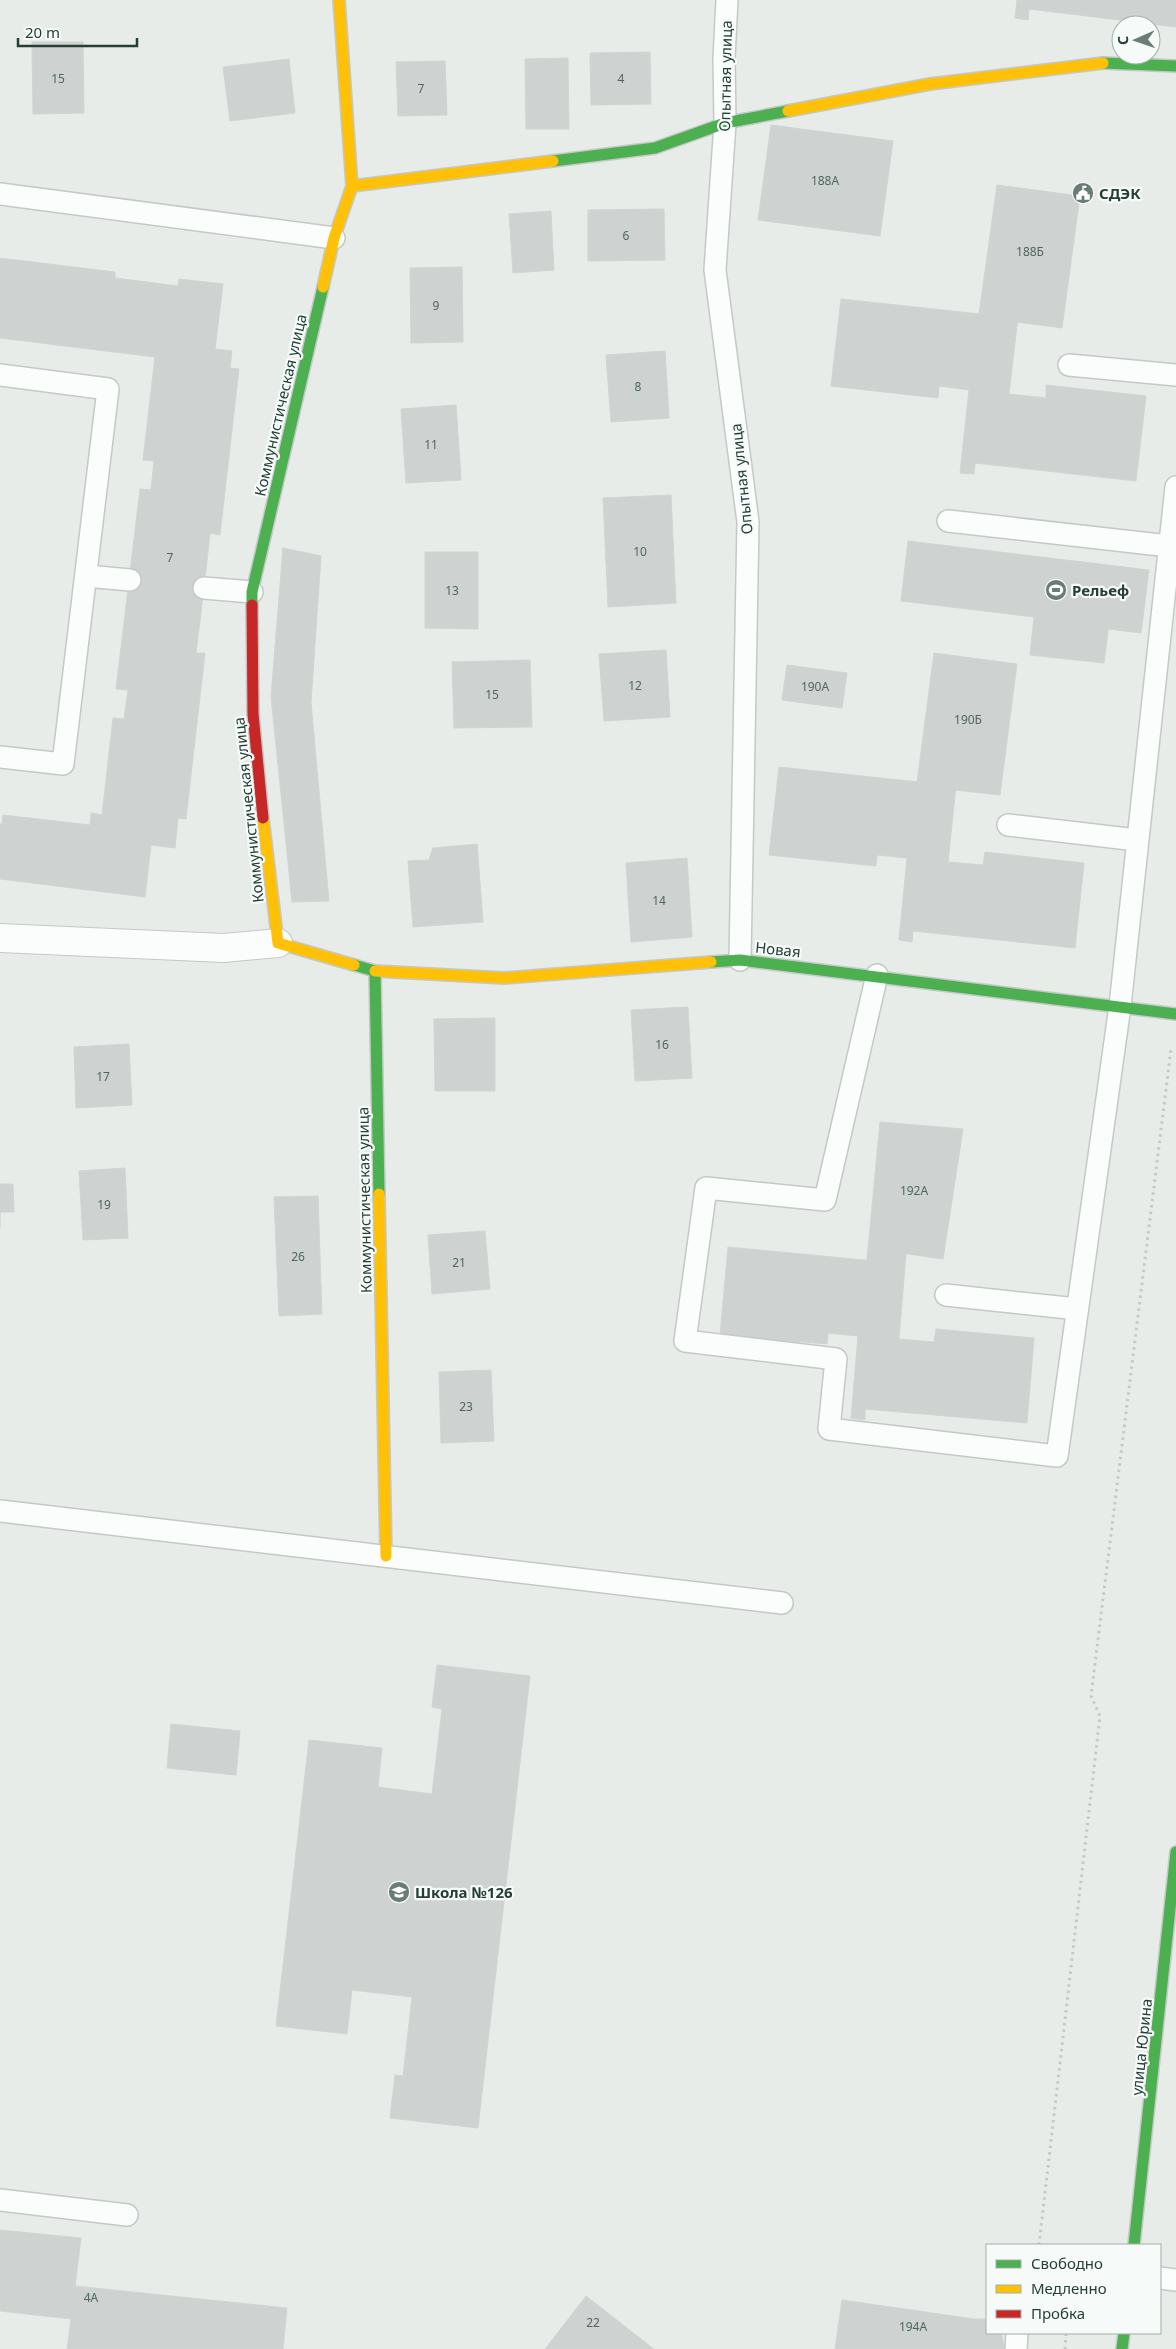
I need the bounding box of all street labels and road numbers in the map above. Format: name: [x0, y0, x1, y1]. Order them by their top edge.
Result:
street label: Опытная улица: [714, 20, 736, 132]
street label: Коммунистическая улица: [249, 312, 311, 498]
street label: Опытная улица: [725, 423, 757, 535]
street label: Коммунистическая улица: [228, 716, 268, 904]
street label: Новая: [754, 937, 802, 961]
street label: Коммунистическая улица: [352, 1107, 376, 1293]
street label: улица Юрина: [1126, 1998, 1156, 2096]

